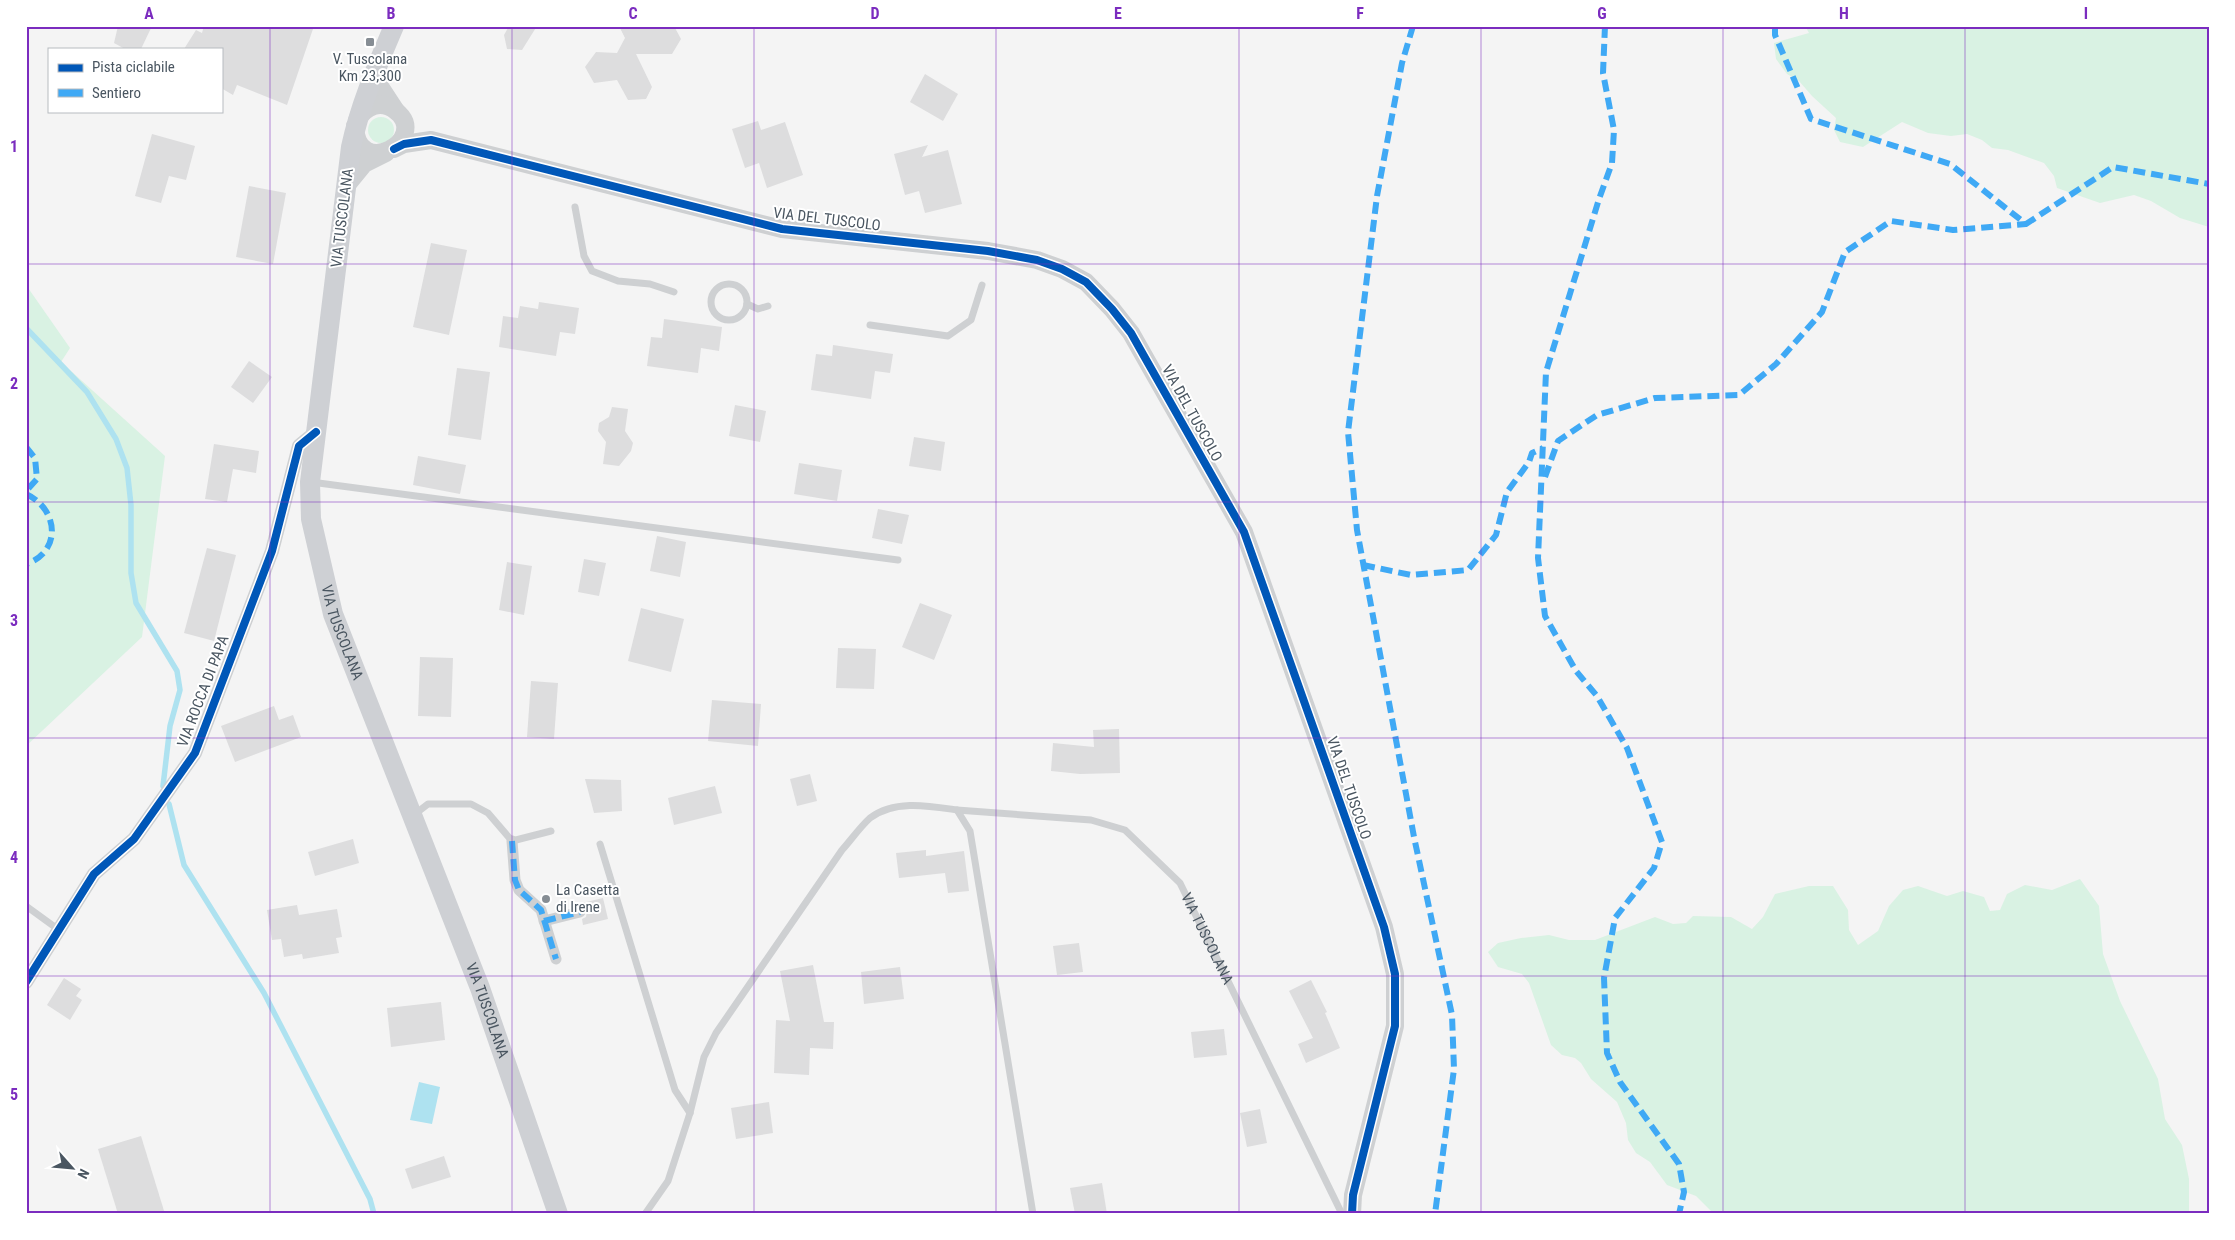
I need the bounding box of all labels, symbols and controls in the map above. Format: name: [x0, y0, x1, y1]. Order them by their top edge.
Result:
text: A: [144, 4, 154, 23]
text: B: [387, 4, 396, 23]
text: C: [628, 4, 638, 23]
text: D: [870, 4, 880, 23]
text: E: [1114, 4, 1122, 23]
text: F: [1356, 4, 1364, 23]
text: G: [1597, 4, 1607, 23]
text: H: [1839, 4, 1849, 23]
text: I: [2084, 4, 2088, 23]
marker: V. Tuscolana Km 23,300: [364, 36, 376, 48]
legend: [48, 48, 222, 112]
place label: V. Tuscolana Km 23,300: [333, 50, 407, 85]
text: Pista ciclabile: [92, 58, 175, 76]
text: Sentiero: [92, 84, 141, 102]
text: 1: [10, 137, 18, 156]
street label: VIA TUSCOLANA: [327, 167, 357, 269]
street label: VIA DEL TUSCOLO: [772, 203, 882, 235]
street label: VIA DEL TUSCOLO: [1158, 361, 1226, 465]
text: 2: [10, 374, 18, 393]
street label: VIA TUSCOLANA: [318, 583, 367, 683]
text: 3: [10, 611, 18, 630]
street label: VIA ROCCA DI PAPA: [173, 632, 233, 749]
street label: VIA DEL TUSCOLO: [1323, 734, 1375, 842]
text: 4: [10, 848, 18, 867]
place label: La Casetta di Irene: [556, 881, 619, 916]
street label: VIA TUSCOLANA: [1177, 890, 1237, 988]
marker: La Casetta di Irene: [540, 893, 552, 905]
street label: VIA TUSCOLANA: [462, 960, 513, 1061]
text: 5: [10, 1085, 18, 1104]
north arrow: [48, 1142, 98, 1192]
text: N: [75, 1166, 93, 1181]

